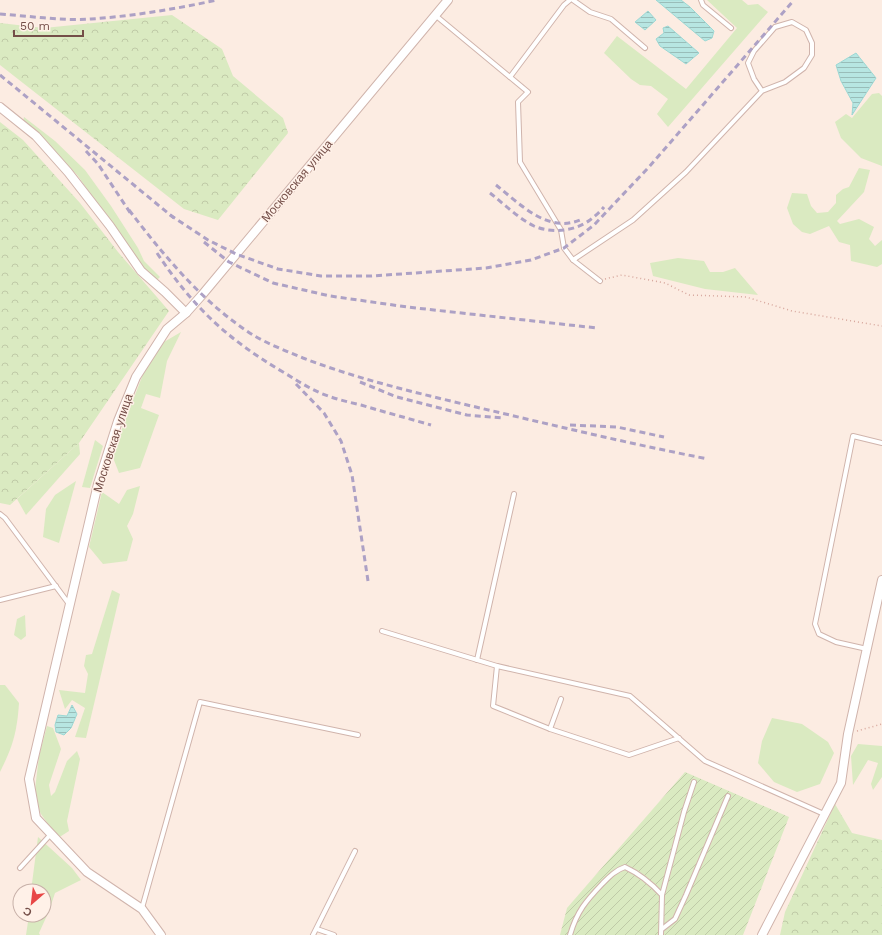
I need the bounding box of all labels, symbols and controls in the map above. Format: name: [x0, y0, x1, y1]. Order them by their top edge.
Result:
scale bar: [14, 12, 83, 38]
text: 50 m: [20, 19, 50, 33]
street label: Московская улица: [259, 137, 336, 225]
street label: Московская улица: [90, 392, 136, 494]
north arrow: [12, 883, 52, 923]
text: С: [21, 904, 34, 919]

